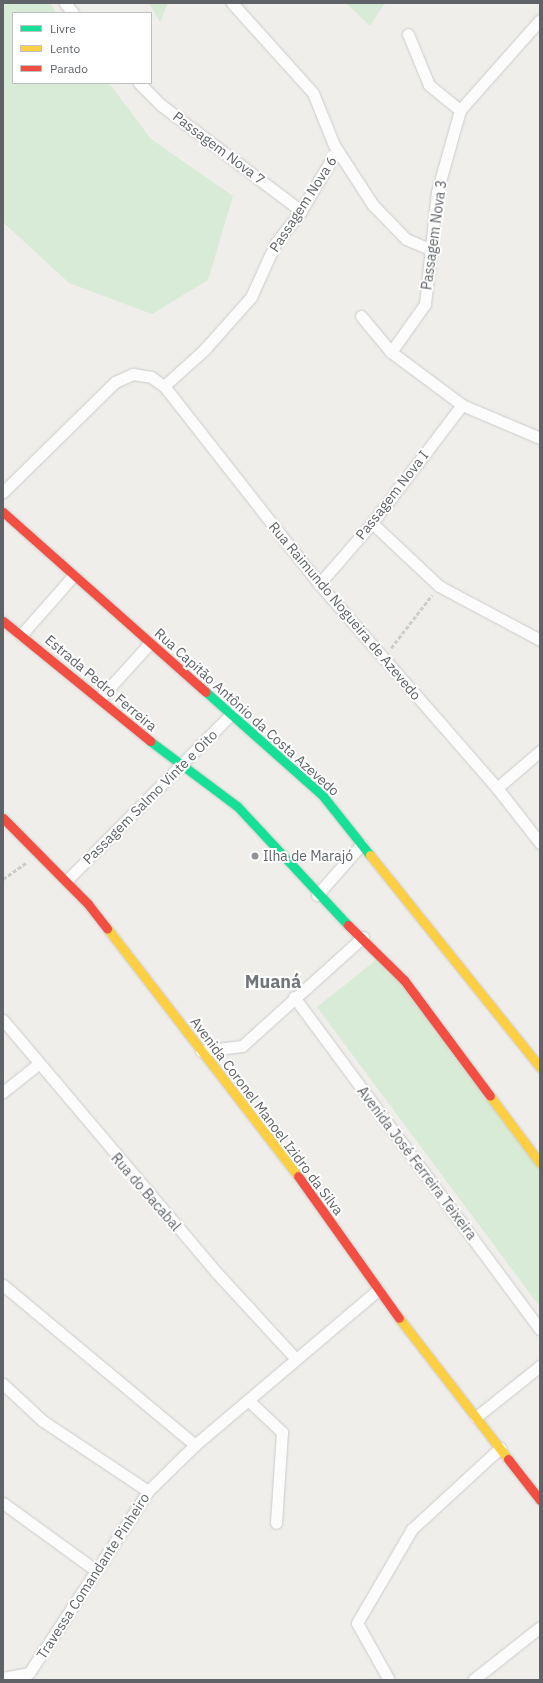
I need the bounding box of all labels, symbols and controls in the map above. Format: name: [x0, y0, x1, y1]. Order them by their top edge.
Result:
legend: [12, 12, 152, 84]
text: Livre: [50, 21, 76, 36]
text: Lento: [50, 41, 80, 56]
text: Parado: [50, 61, 88, 76]
street label: Passagem Nova 7: [170, 108, 268, 188]
street label: Passagem Nova 6: [266, 153, 340, 255]
street label: Passagem Nova 3: [418, 179, 450, 291]
street label: Passagem Nova I: [352, 447, 432, 543]
street label: Rua Raimundo Nogueira de Azevedo: [265, 518, 425, 704]
street label: Rua Capitão Antônio da Costa Azevedo: [151, 625, 343, 799]
street label: Estrada Pedro Ferreira: [42, 631, 160, 735]
street label: Passagem Salmo Vinte e Oito: [79, 726, 221, 868]
place label: Ilha de Marajó: [263, 848, 353, 864]
marker: Ilha de Marajó: [250, 851, 260, 861]
district label: Muaná: [245, 971, 301, 993]
street label: Avenida Coronel Manoel Izidro da Silva: [187, 1014, 347, 1218]
street label: Avenida José Ferreira Teixeira: [354, 1083, 480, 1243]
street label: Rua do Bacabal: [108, 1150, 184, 1234]
street label: Travessa Comandante Pinheiro: [33, 1490, 153, 1662]

